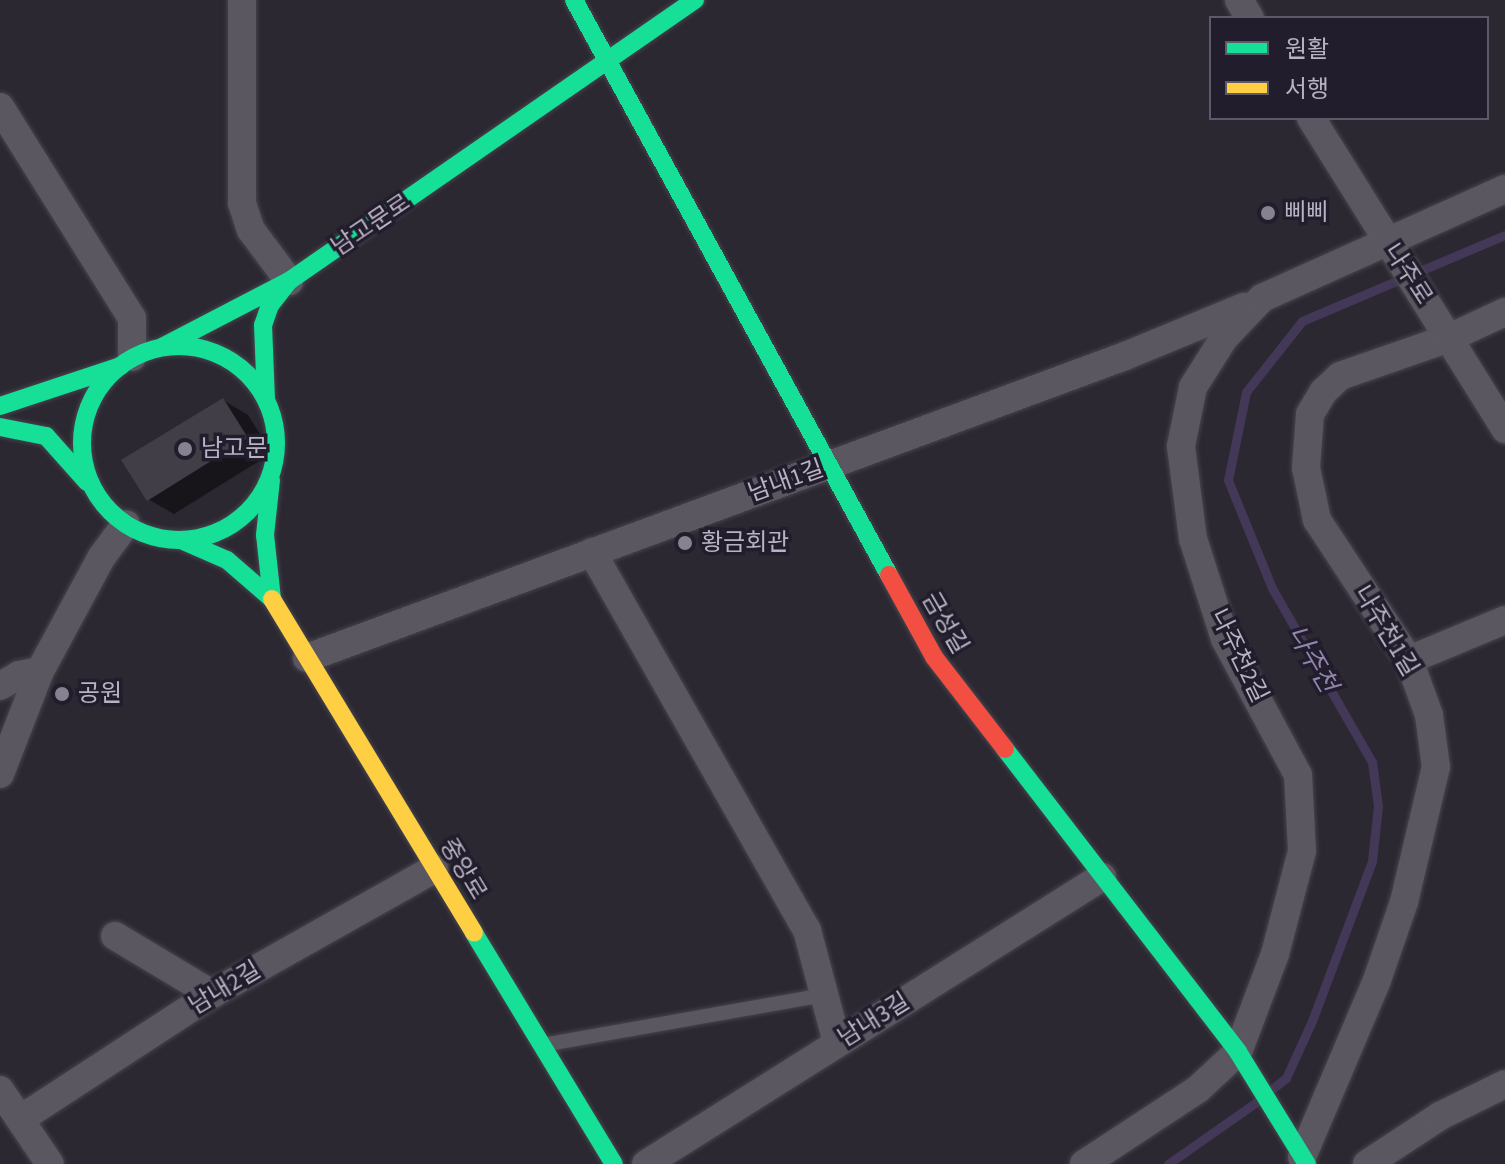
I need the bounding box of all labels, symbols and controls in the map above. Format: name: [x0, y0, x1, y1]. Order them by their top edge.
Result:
legend: [1209, 16, 1489, 120]
text: 원활: [1285, 32, 1329, 67]
text: 서행: [1285, 72, 1329, 107]
street label: 남고문로: [326, 188, 416, 262]
place label: 삐삐: [1284, 199, 1328, 227]
marker: 삐삐: [1259, 204, 1277, 222]
street label: 나주로: [1378, 238, 1438, 310]
place label: 남고문: [201, 435, 267, 463]
marker: 남고문: [176, 440, 194, 458]
street label: 남내1길: [744, 454, 828, 508]
place label: 황금회관: [701, 529, 789, 557]
marker: 황금회관: [676, 534, 694, 552]
street label: 나주천1길: [1348, 581, 1424, 681]
street label: 금성길: [916, 587, 974, 659]
street label: 나주천2길: [1204, 605, 1274, 707]
water label: 나주천: [1281, 620, 1343, 698]
place label: 공원: [78, 680, 122, 708]
marker: 공원: [53, 685, 71, 703]
street label: 중앙로: [434, 833, 492, 905]
street label: 남내2길: [184, 956, 266, 1020]
street label: 남내3길: [833, 987, 915, 1053]

